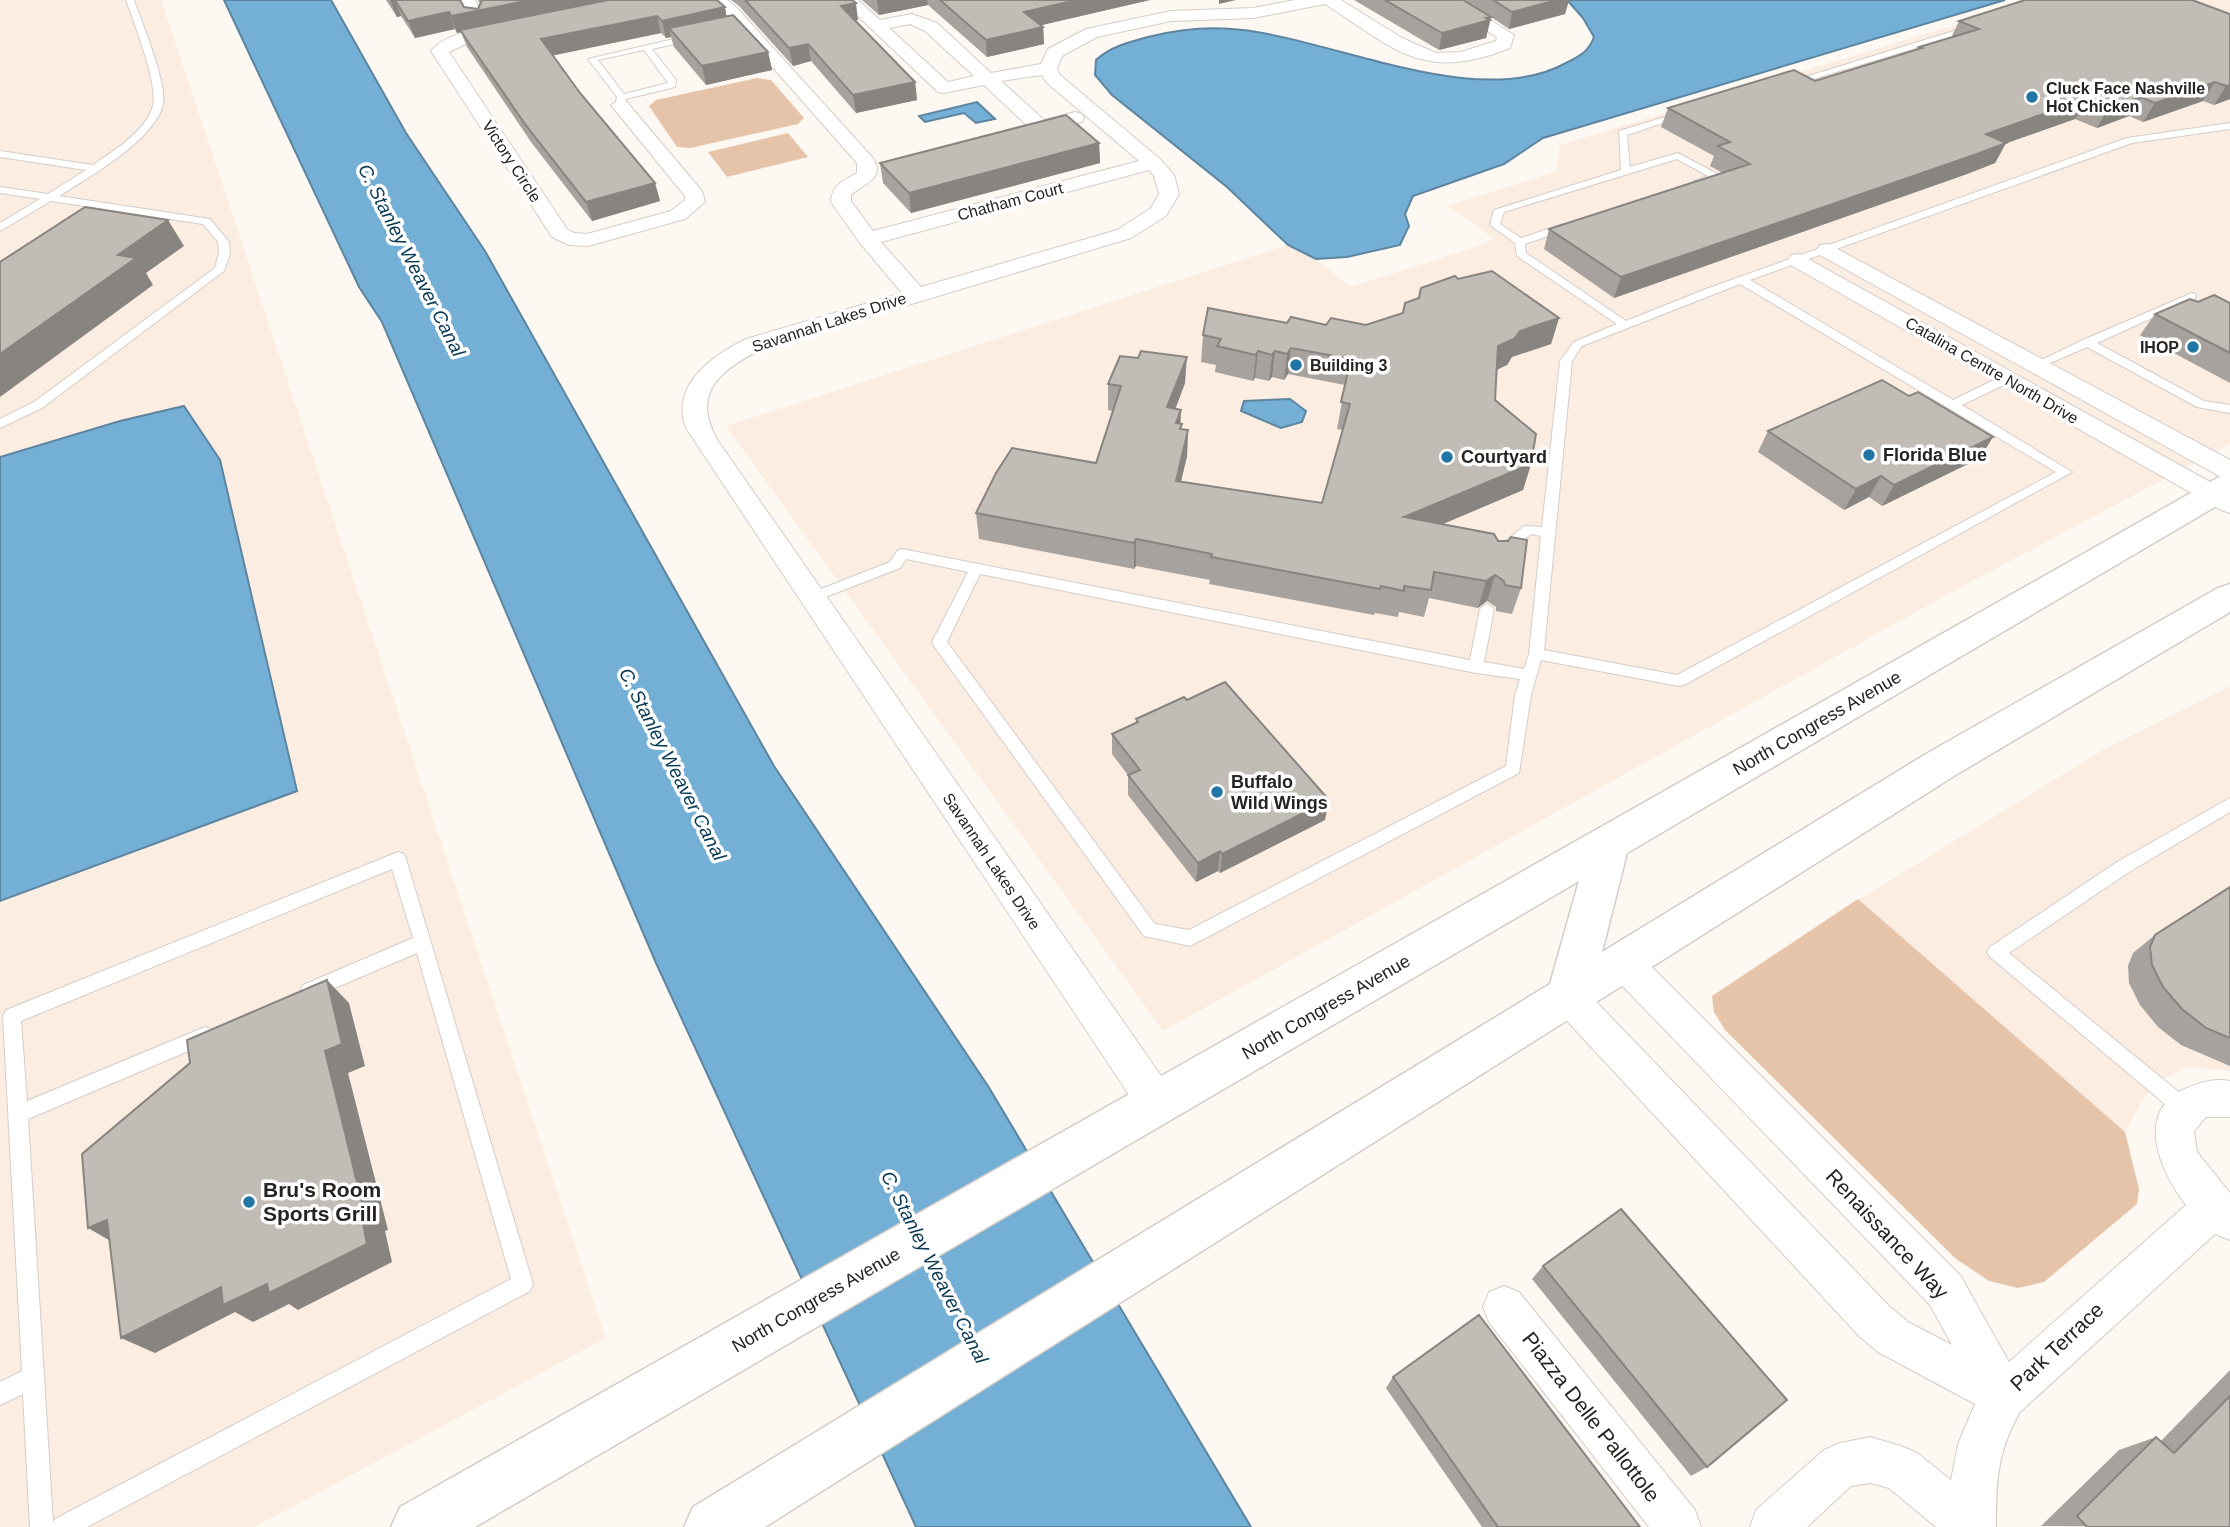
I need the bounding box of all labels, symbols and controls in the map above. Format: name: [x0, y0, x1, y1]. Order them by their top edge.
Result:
place label: Cluck Face Nashville Hot Chicken: [2046, 80, 2205, 115]
marker: Cluck Face Nashville Hot Chicken: [2024, 89, 2040, 105]
street label: Victory Circle: [479, 117, 544, 205]
water label: C. Stanley Weaver Canal: [354, 161, 470, 361]
street label: Chatham Court: [956, 179, 1065, 224]
street label: Savannah Lakes Drive: [750, 289, 908, 355]
street label: Catalina Centre North Drive: [1902, 314, 2081, 427]
place label: IHOP: [2140, 339, 2179, 356]
marker: IHOP: [2185, 339, 2201, 355]
marker: Building 3: [1288, 357, 1304, 373]
place label: Building 3: [1310, 357, 1387, 374]
place label: Florida Blue: [1883, 445, 1987, 465]
place label: Courtyard: [1461, 447, 1547, 467]
marker: Florida Blue: [1861, 447, 1877, 463]
marker: Courtyard: [1439, 449, 1455, 465]
water label: C. Stanley Weaver Canal: [615, 665, 731, 865]
street label: North Congress Avenue: [1729, 667, 1905, 779]
place label: Buffalo Wild Wings: [1231, 772, 1328, 813]
marker: Buffalo Wild Wings: [1209, 784, 1225, 800]
street label: Savannah Lakes Drive: [940, 790, 1044, 933]
street label: North Congress Avenue: [1238, 951, 1414, 1063]
street label: Renaissance Way: [1822, 1164, 1954, 1303]
water label: C. Stanley Weaver Canal: [877, 1168, 993, 1368]
place label: Bru's Room Sports Grill: [263, 1178, 381, 1225]
marker: Bru's Room Sports Grill: [241, 1194, 257, 1210]
street label: North Congress Avenue: [728, 1244, 904, 1356]
street label: Park Terrace: [2005, 1298, 2108, 1396]
street label: Piazza Delle Pallottole: [1518, 1327, 1665, 1506]

